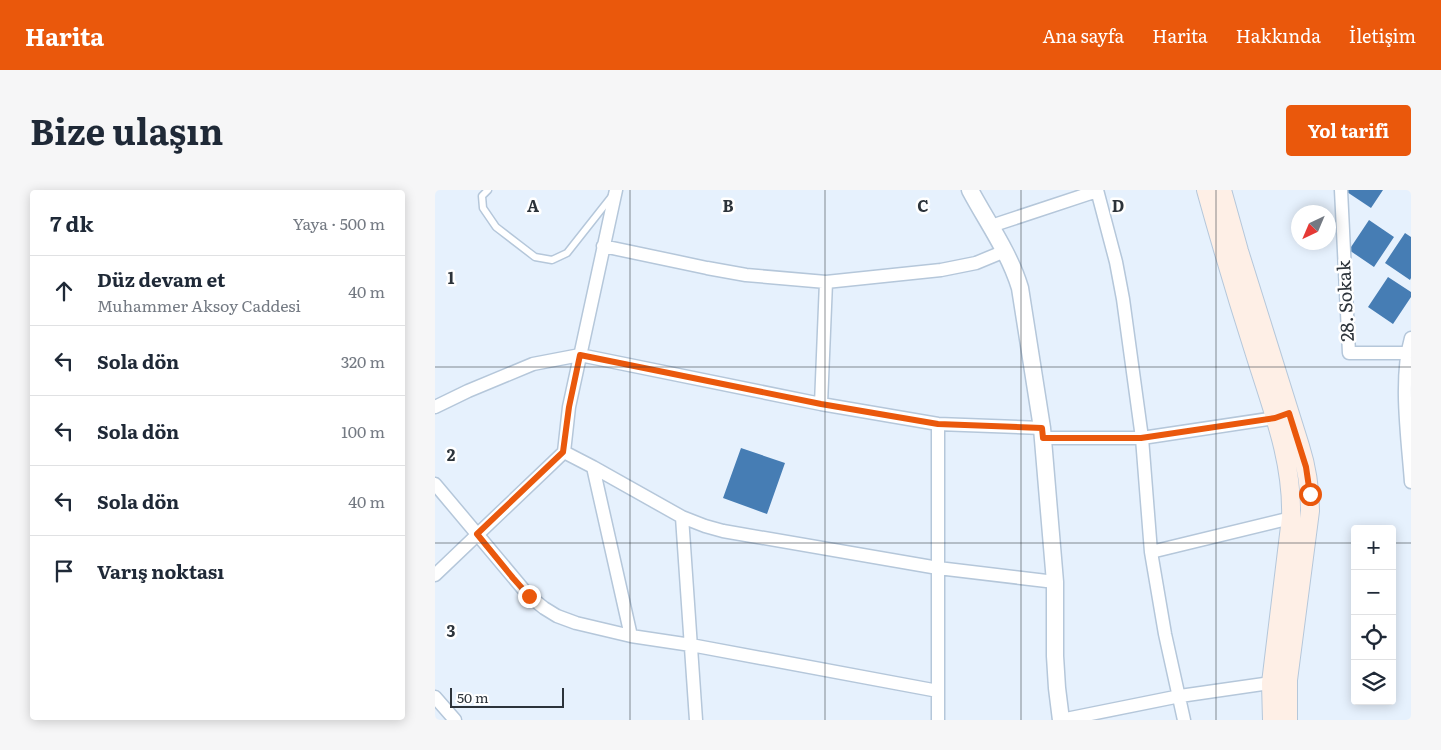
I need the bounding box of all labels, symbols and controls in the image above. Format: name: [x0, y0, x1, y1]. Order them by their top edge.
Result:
text: Harita: [25, 18, 104, 53]
text: Ana sayfa: [1042, 22, 1124, 49]
text: Harita: [1152, 22, 1208, 49]
text: Hakkında: [1236, 22, 1321, 49]
text: İletişim: [1349, 22, 1416, 49]
text: Bize ulaşın: [30, 104, 223, 156]
button: Yol tarifi: [1286, 105, 1411, 156]
text: A: [527, 193, 539, 217]
text: B: [722, 193, 734, 217]
text: C: [917, 193, 929, 217]
text: D: [1112, 193, 1124, 217]
north arrow: [1291, 205, 1336, 250]
text: 7 dk: [50, 207, 94, 238]
text: Yaya · 500 m: [293, 211, 385, 235]
street label: 28. Sokak: [1329, 259, 1360, 342]
text: Düz devam et: [97, 265, 225, 293]
text: 1: [448, 265, 455, 289]
icon: ahead: [50, 277, 78, 305]
text: 40 m: [348, 279, 385, 303]
text: Muhammer Aksoy Caddesi: [97, 293, 301, 317]
icon: left: [50, 347, 78, 375]
text: Sola dön: [97, 347, 179, 375]
text: 320 m: [341, 349, 385, 373]
icon: left: [50, 417, 78, 445]
text: Sola dön: [97, 417, 179, 445]
text: 100 m: [341, 419, 385, 443]
text: 2: [447, 442, 456, 466]
route start: [1299, 483, 1322, 506]
icon: left: [50, 487, 78, 515]
text: Sola dön: [97, 487, 179, 515]
text: 40 m: [348, 489, 385, 513]
map controls: [1351, 525, 1396, 705]
button: +: [1351, 525, 1396, 570]
icon: arrive: [50, 557, 78, 585]
text: Varış noktası: [97, 557, 224, 585]
button: −: [1351, 570, 1396, 615]
route end: [518, 585, 541, 608]
button: locate: [1351, 615, 1396, 660]
text: 3: [447, 618, 456, 642]
button: layers: [1351, 660, 1396, 705]
scale bar: [450, 685, 564, 708]
text: 50 m: [457, 687, 489, 707]

